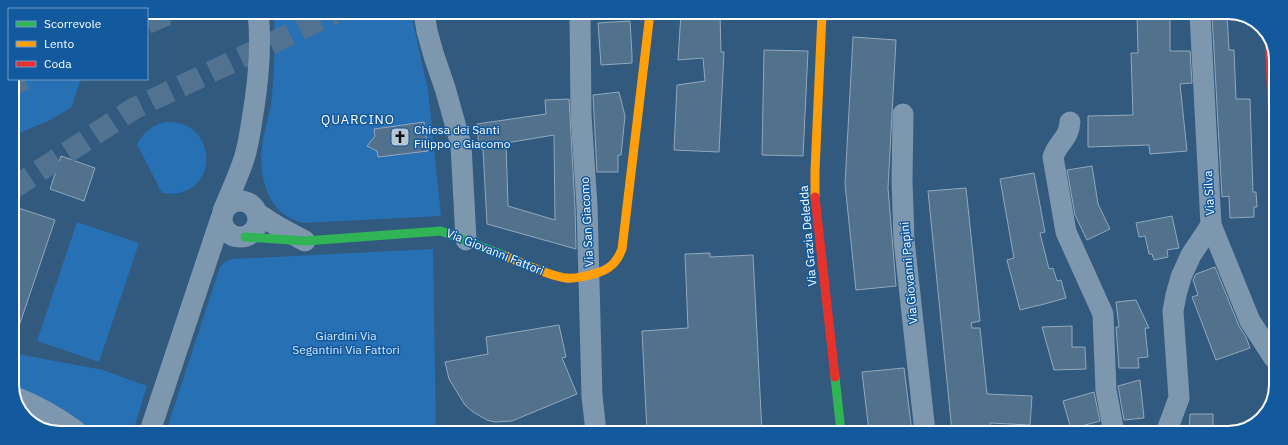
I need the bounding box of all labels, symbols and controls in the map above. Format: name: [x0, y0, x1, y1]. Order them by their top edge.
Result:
legend: [8, 8, 148, 80]
text: Scorrevole: [44, 16, 102, 31]
text: Lento: [44, 36, 74, 51]
text: Coda: [44, 56, 72, 71]
district label: QUARCINO: [321, 111, 395, 128]
place label: Chiesa dei Santi Filippo e Giacomo: [414, 122, 511, 151]
church icon: Chiesa dei Santi Filippo e Giacomo: [389, 126, 411, 148]
street label: Via Silva: [1200, 170, 1217, 216]
street label: Via San Giacomo: [577, 176, 596, 267]
street label: Via Grazia Deledda: [796, 184, 819, 287]
street label: Via Giovanni Papini: [897, 221, 920, 325]
street label: Via Giovanni Fattori: [444, 225, 546, 278]
park label: Giardini Via Segantini Via Fattori: [292, 328, 400, 357]

